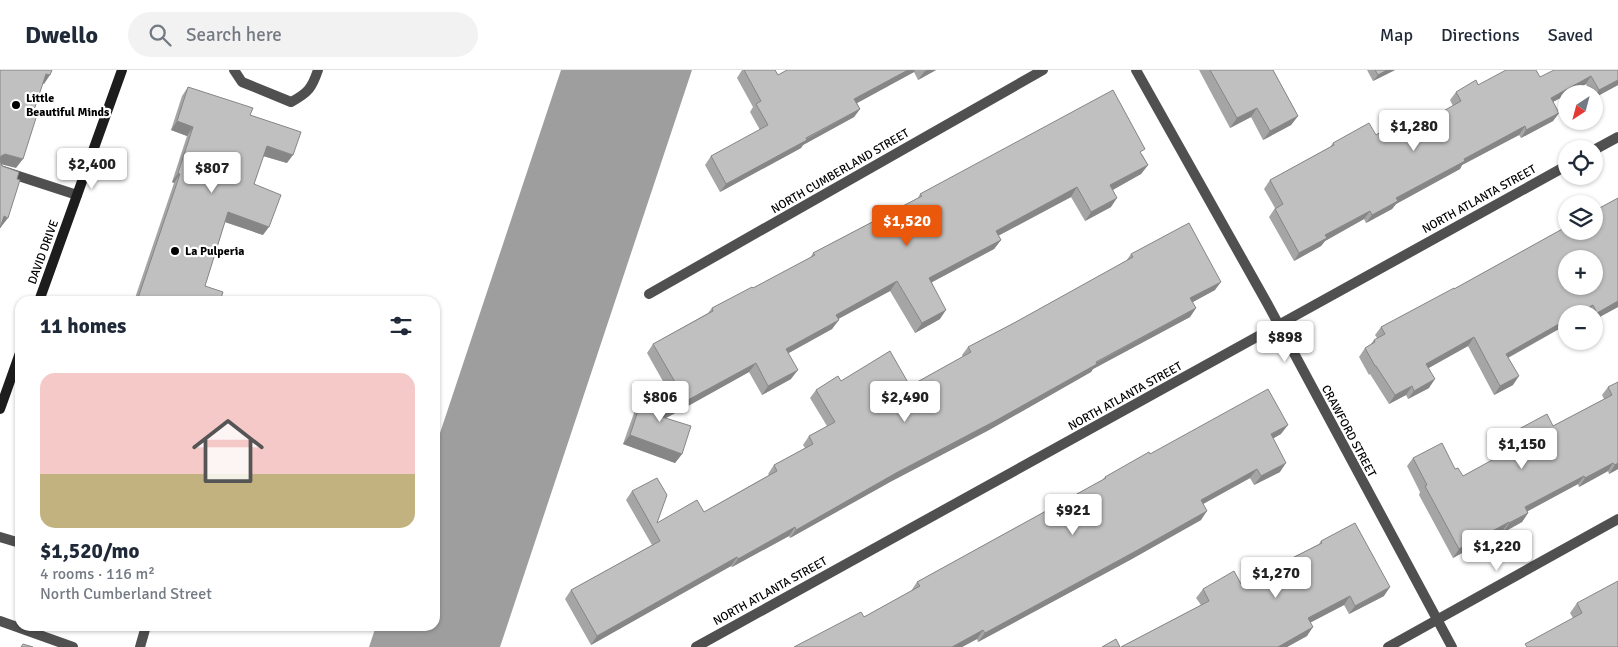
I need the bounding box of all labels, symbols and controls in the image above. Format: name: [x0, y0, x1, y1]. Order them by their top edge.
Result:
search box: [128, 12, 478, 57]
text: Dwello: [25, 20, 98, 50]
icon: search: [146, 21, 174, 49]
text: Search here: [186, 23, 282, 47]
text: Map: [1380, 24, 1413, 46]
text: Directions: [1441, 24, 1520, 46]
text: Saved: [1548, 24, 1593, 46]
north arrow: [1558, 85, 1602, 130]
map controls: [1558, 85, 1603, 350]
place label: Little Beautiful Minds: [26, 91, 110, 120]
marker: Little Beautiful Minds: [10, 99, 22, 111]
pin: $1,280: [1373, 109, 1455, 152]
text: $1,280: [1390, 116, 1438, 136]
street label: NORTH CUMBERLAND STREET: [769, 126, 912, 217]
button: locate: [1558, 140, 1603, 185]
pin: $2,400: [51, 148, 133, 190]
pin: $807: [182, 152, 242, 194]
text: $2,400: [68, 154, 116, 174]
text: $807: [195, 158, 229, 178]
street label: NORTH ATLANTA STREET: [1420, 162, 1539, 237]
button: layers: [1558, 195, 1603, 240]
pin: $1,520: [866, 204, 948, 247]
text: $1,520: [883, 211, 931, 231]
street label: DAVID DRIVE: [25, 218, 62, 286]
place label: La Pulperia: [185, 244, 245, 259]
marker: La Pulperia: [169, 245, 181, 257]
button: +: [1558, 250, 1603, 295]
button: −: [1558, 305, 1603, 350]
icon: filters: [387, 312, 415, 340]
text: 11 homes: [40, 313, 126, 339]
pin: $898: [1255, 320, 1315, 363]
text: $898: [1268, 327, 1302, 347]
street label: NORTH ATLANTA STREET: [1066, 359, 1185, 434]
pin: $806: [630, 380, 690, 423]
pin: $2,490: [864, 380, 946, 423]
street label: CRAWFORD STREET: [1318, 383, 1379, 480]
text: $806: [643, 387, 677, 407]
text: $2,490: [881, 387, 929, 407]
icon: home: [183, 406, 273, 496]
pin: $1,150: [1481, 428, 1563, 470]
text: $1,150: [1498, 434, 1546, 454]
pin: $921: [1043, 494, 1103, 536]
text: $921: [1056, 500, 1090, 520]
pin: $1,220: [1456, 530, 1538, 572]
text: $1,220: [1473, 536, 1521, 556]
text: $1,520/mo: [40, 538, 139, 564]
street label: NORTH ATLANTA STREET: [711, 554, 830, 629]
pin: $1,270: [1235, 556, 1317, 599]
text: $1,270: [1252, 563, 1300, 583]
text: 4 rooms · 116 m²: [40, 564, 155, 584]
text: North Cumberland Street: [40, 584, 212, 604]

